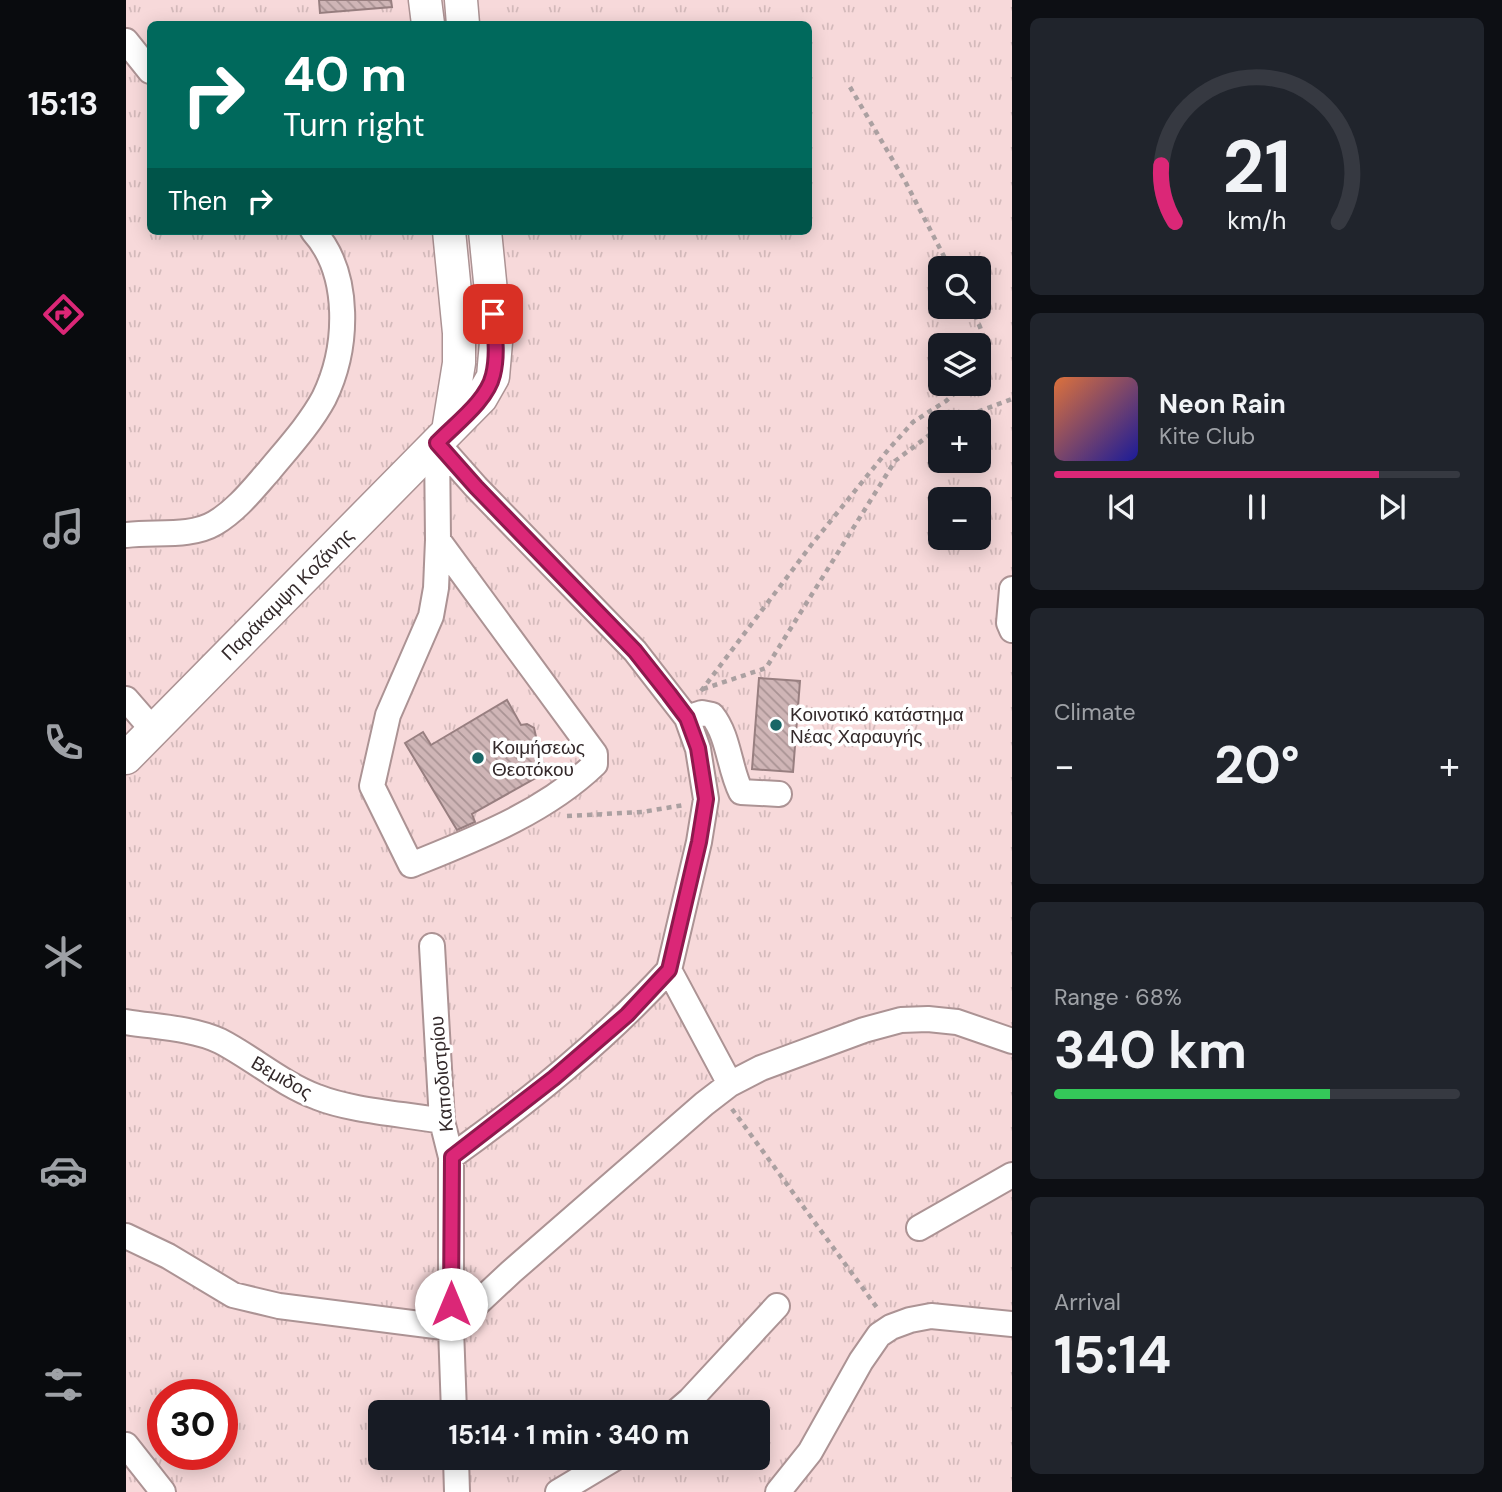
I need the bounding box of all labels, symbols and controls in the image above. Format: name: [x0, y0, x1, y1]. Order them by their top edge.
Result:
text: 40 m: [283, 42, 407, 106]
icon: right: [168, 49, 259, 140]
text: 15:13: [28, 83, 98, 125]
text: Turn right: [283, 104, 425, 146]
text: 21: [1223, 121, 1291, 216]
icon: right: [241, 182, 279, 220]
text: Then: [168, 184, 227, 218]
text: km/h: [1227, 204, 1287, 237]
map controls: [928, 256, 991, 550]
button: search: [928, 256, 991, 319]
pin: [463, 284, 523, 344]
icon: directions: [39, 290, 88, 339]
icon: arrive: [474, 295, 512, 333]
button: layers: [928, 333, 991, 396]
text: Neon Rain: [1159, 387, 1286, 421]
button: +: [928, 410, 991, 473]
text: Kite Club: [1159, 421, 1255, 451]
button: −: [928, 487, 991, 550]
icon: previous: [1103, 488, 1141, 526]
icon: pause: [1238, 488, 1276, 526]
icon: next: [1373, 488, 1411, 526]
icon: music: [39, 504, 88, 553]
street label: Παράκαμψη Κοζάνης: [216, 523, 359, 666]
text: Climate: [1054, 697, 1136, 727]
place label: Κοινοτικό κατάστημα Νέας Χαραυγής: [790, 702, 964, 749]
marker: Κοινοτικό κατάστημα Νέας Χαραυγής: [768, 717, 784, 733]
icon: phone: [39, 718, 88, 767]
text: 20°: [1214, 731, 1300, 799]
place label: Κοιμήσεως Θεοτόκου: [492, 735, 585, 782]
text: −: [1054, 741, 1075, 791]
text: +: [1439, 741, 1460, 791]
marker: Κοιμήσεως Θεοτόκου: [470, 750, 486, 766]
icon: climate: [39, 932, 88, 981]
text: Range · 68%: [1054, 982, 1182, 1012]
street label: Καποδιστρίου: [424, 1015, 459, 1133]
text: 340 km: [1054, 1016, 1247, 1084]
street label: Βεμιδος: [247, 1050, 317, 1105]
icon: car: [39, 1146, 88, 1195]
position arrow: [414, 1267, 488, 1341]
text: Arrival: [1054, 1287, 1121, 1317]
text: 15:14: [1054, 1321, 1171, 1389]
icon: filters: [39, 1360, 88, 1409]
speed limit sign: 30: [147, 1379, 238, 1470]
text: 15:14 · 1 min · 340 m: [449, 1418, 689, 1452]

